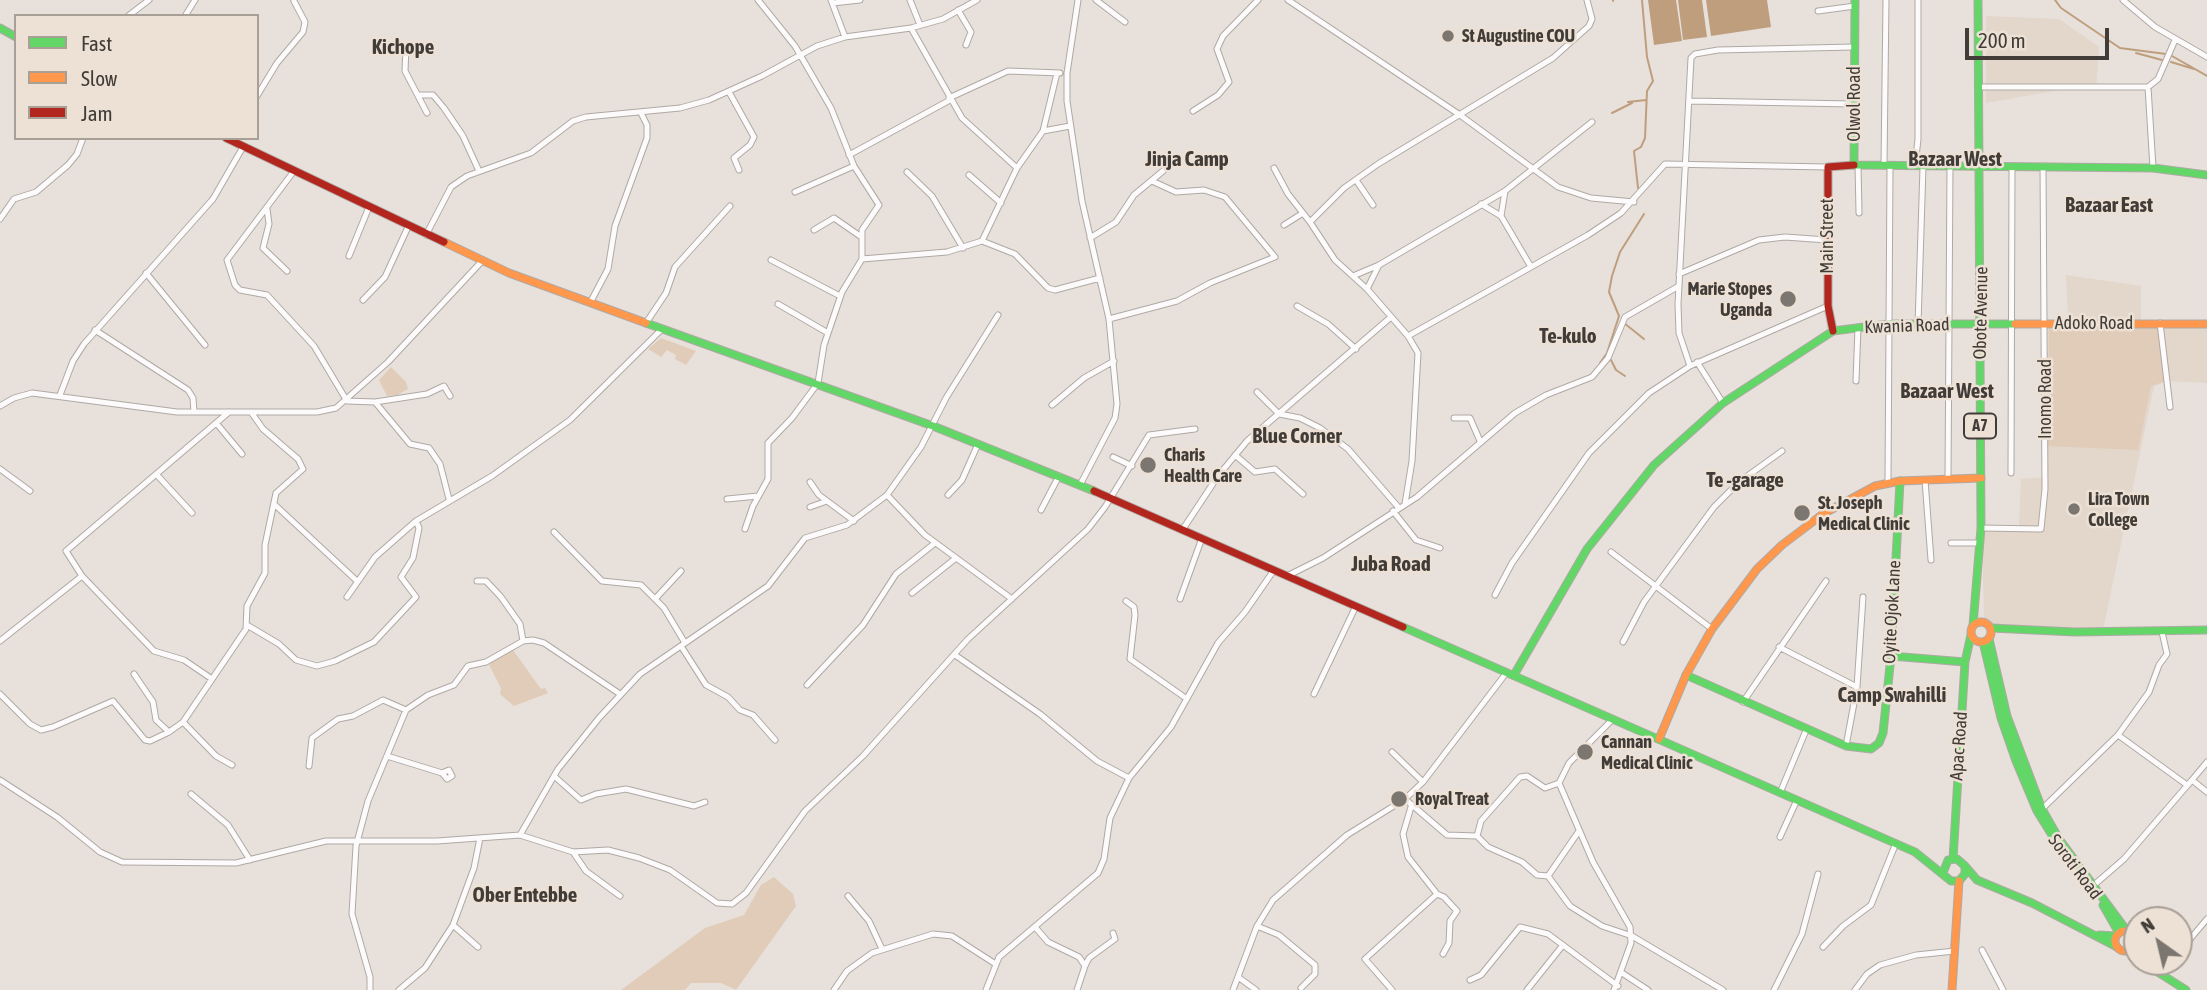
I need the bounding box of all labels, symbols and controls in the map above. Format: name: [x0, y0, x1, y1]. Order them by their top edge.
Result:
legend: [14, 14, 259, 140]
scale bar: [1969, 14, 2112, 58]
place label: St Augustine COU: [1462, 25, 1575, 47]
marker: St Augustine COU: [1440, 28, 1456, 44]
text: 200 m: [1978, 28, 2026, 52]
text: Fast: [81, 31, 112, 55]
district label: Kichope: [372, 34, 434, 60]
text: Slow: [81, 66, 117, 90]
street label: Olwol Road: [1843, 66, 1865, 142]
text: Jam: [81, 101, 113, 125]
district label: Jinja Camp: [1145, 146, 1229, 172]
district label: Bazaar West: [1908, 146, 2002, 172]
district label: Bazaar East: [2065, 192, 2153, 218]
street label: Main Street: [1816, 198, 1838, 274]
street label: Obote Avenue: [1969, 266, 1993, 360]
place label: Marie Stopes Uganda: [1687, 278, 1772, 320]
marker: Marie Stopes Uganda: [1778, 289, 1798, 309]
street label: Adoko Road: [2055, 312, 2133, 334]
street label: Kwania Road: [1864, 314, 1950, 338]
district label: Te-kulo: [1539, 323, 1597, 349]
street label: Inomo Road: [2034, 359, 2056, 439]
district label: Bazaar West: [1900, 378, 1994, 404]
road number: A7: [1964, 414, 1996, 438]
district label: Blue Corner: [1252, 423, 1342, 449]
place label: Charis Health Care: [1164, 444, 1242, 486]
marker: Charis Health Care: [1138, 455, 1158, 475]
district label: Te -garage: [1706, 467, 1784, 493]
place label: Lira Town College: [2088, 488, 2149, 530]
place label: St. Joseph Medical Clinic: [1818, 492, 1910, 534]
marker: Lira Town College: [2066, 501, 2082, 517]
marker: St. Joseph Medical Clinic: [1792, 503, 1812, 523]
district label: Juba Road: [1351, 551, 1431, 577]
street label: Oyite Ojok Lane: [1879, 560, 1905, 664]
district label: Camp Swahilli: [1838, 682, 1946, 708]
street label: Apac Road: [1946, 711, 1972, 781]
place label: Cannan Medical Clinic: [1601, 731, 1693, 774]
marker: Cannan Medical Clinic: [1575, 742, 1595, 762]
place label: Royal Treat: [1415, 788, 1489, 810]
marker: Royal Treat: [1389, 789, 1409, 809]
street label: Soroti Road: [2044, 830, 2106, 904]
district label: Ober Entebbe: [473, 882, 577, 908]
north arrow: [2123, 906, 2193, 976]
text: N: [2137, 913, 2158, 938]

